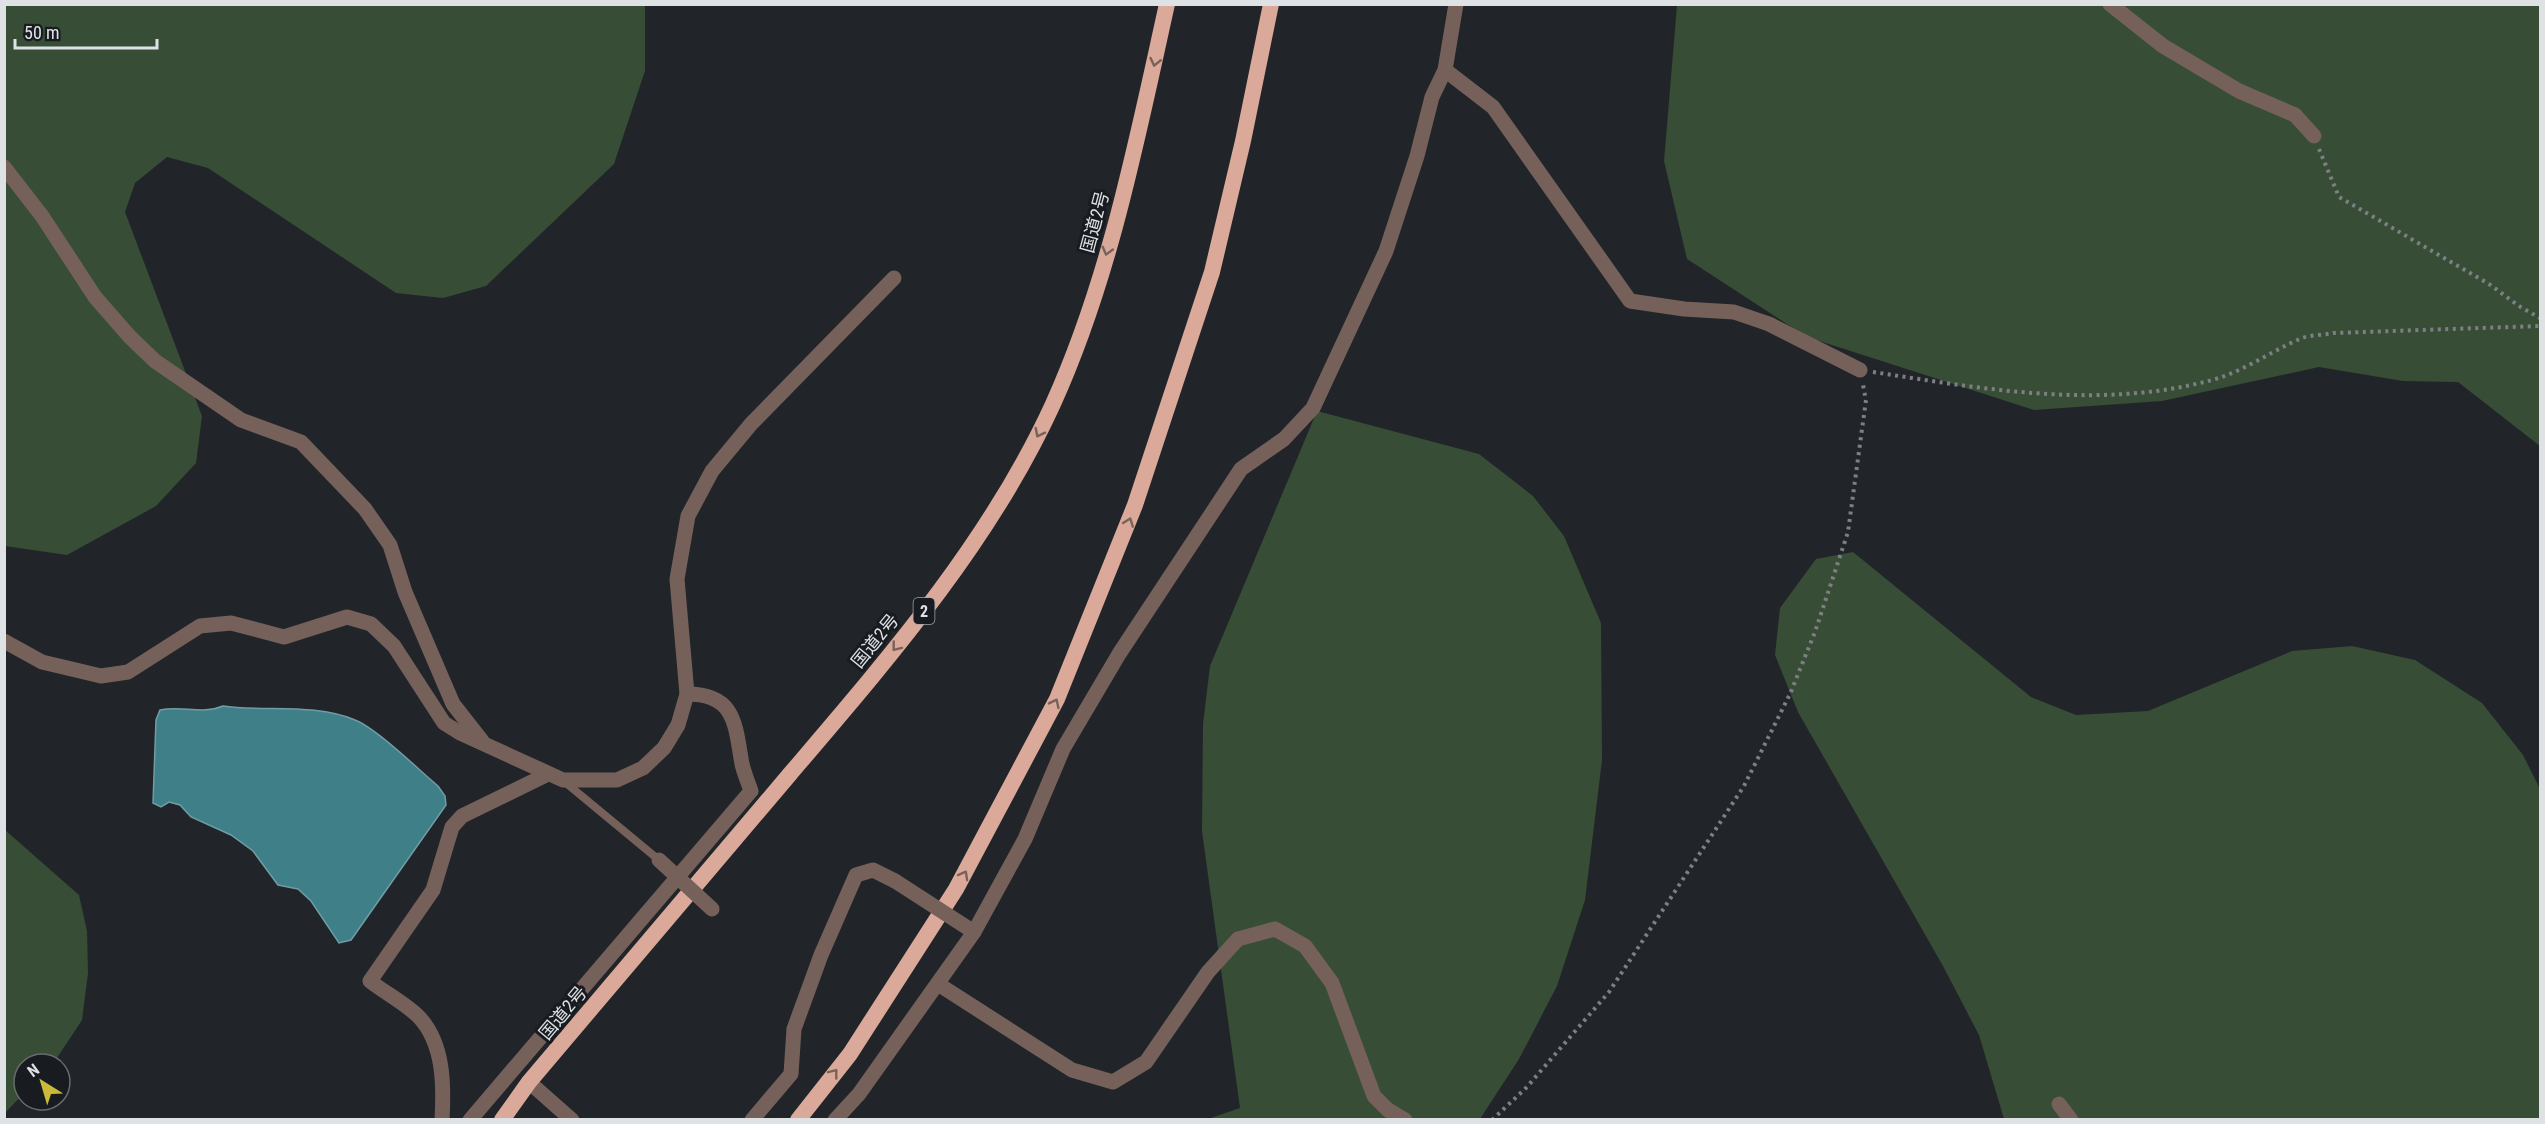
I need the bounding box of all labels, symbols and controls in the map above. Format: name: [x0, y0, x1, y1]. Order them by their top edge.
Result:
scale bar: [15, 12, 158, 50]
text: 50 m: [24, 22, 59, 43]
one-way arrow: [1149, 56, 1162, 66]
street label: 国道2号: [1076, 189, 1113, 255]
one-way arrow: [1102, 245, 1114, 255]
one-way arrow: [1034, 426, 1046, 437]
one-way arrow: [1121, 518, 1134, 528]
road number: 2: [914, 598, 934, 624]
street label: 国道2号: [847, 610, 903, 672]
one-way arrow: [892, 640, 903, 651]
one-way arrow: [1048, 698, 1060, 709]
one-way arrow: [957, 871, 968, 881]
street label: 国道2号: [534, 982, 591, 1044]
north arrow: [12, 1052, 72, 1112]
text: N: [24, 1060, 43, 1081]
one-way arrow: [827, 1069, 838, 1080]

